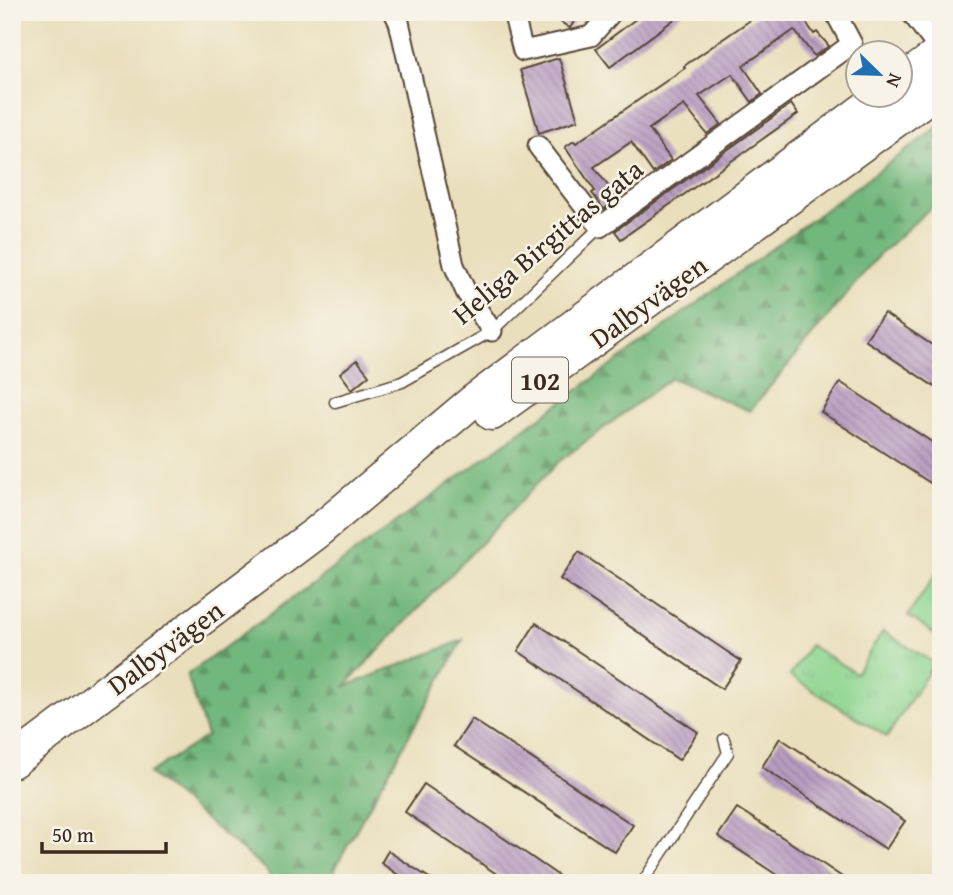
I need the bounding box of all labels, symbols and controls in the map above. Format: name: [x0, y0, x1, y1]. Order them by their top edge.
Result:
north arrow: [844, 38, 914, 108]
text: N: [879, 69, 910, 92]
street label: Heliga Birgittas gata: [443, 148, 652, 333]
street label: Dalbyvägen: [581, 244, 715, 358]
road number: 102: [512, 358, 568, 402]
street label: Dalbyvägen: [98, 589, 232, 704]
scale bar: [42, 811, 166, 855]
text: 50 m: [52, 819, 94, 850]

